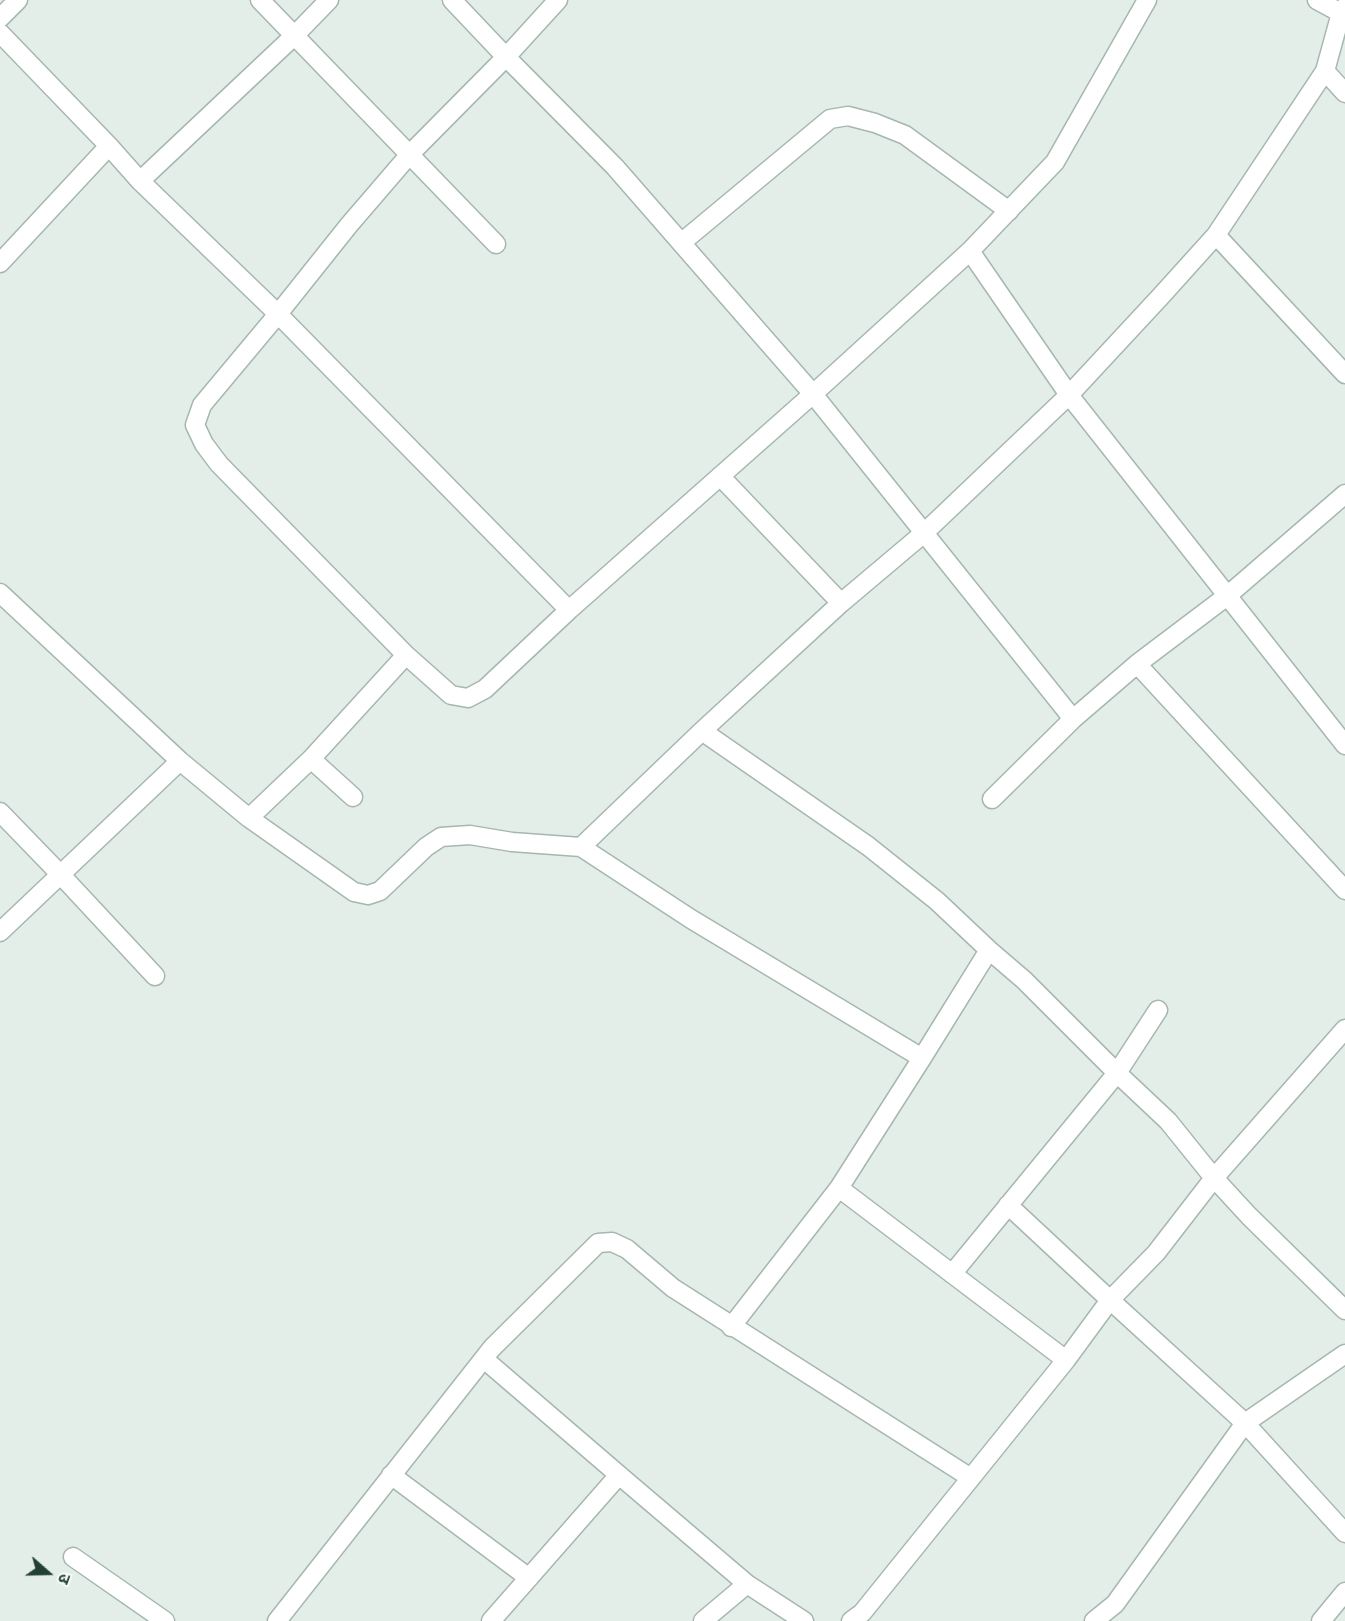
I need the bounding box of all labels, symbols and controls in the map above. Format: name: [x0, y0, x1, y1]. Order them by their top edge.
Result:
north arrow: [18, 1543, 78, 1603]
text: उ: [55, 1572, 76, 1587]

